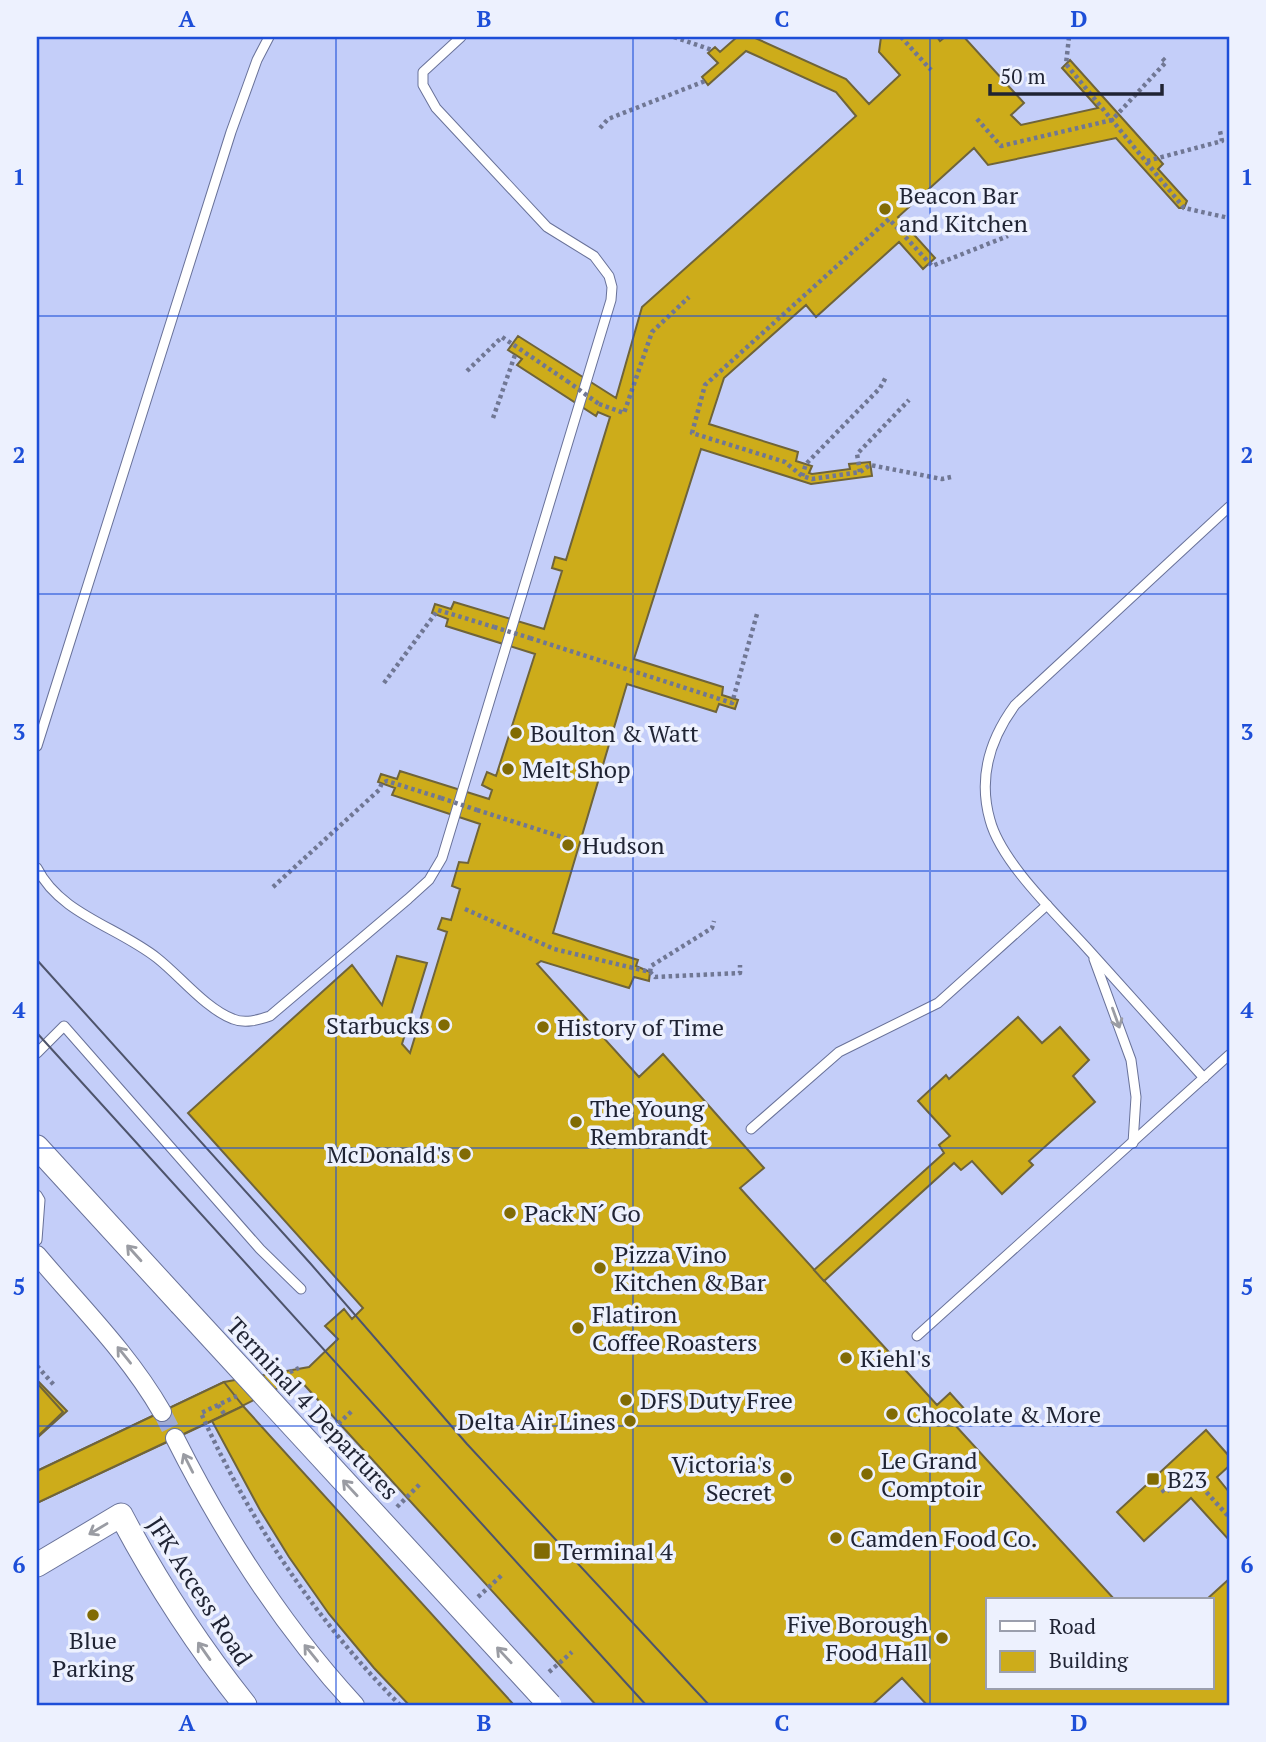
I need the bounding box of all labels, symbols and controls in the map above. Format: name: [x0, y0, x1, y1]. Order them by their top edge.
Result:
text: A: [179, 3, 196, 34]
text: B: [477, 3, 492, 34]
text: C: [775, 3, 790, 34]
text: D: [1071, 3, 1088, 34]
scale bar: [990, 52, 1161, 96]
text: 50 m: [1000, 62, 1046, 90]
text: 1: [13, 161, 26, 192]
text: 1: [1241, 161, 1254, 192]
place label: Beacon Bar and Kitchen: [899, 179, 1028, 239]
marker: Beacon Bar and Kitchen: [877, 201, 893, 217]
text: 2: [13, 439, 26, 470]
text: 2: [1241, 439, 1254, 470]
text: 3: [13, 716, 26, 747]
text: 3: [1241, 716, 1254, 747]
place label: Boulton & Watt: [530, 717, 699, 749]
marker: Boulton & Watt: [508, 725, 524, 741]
place label: Melt Shop: [522, 753, 631, 785]
marker: Melt Shop: [500, 761, 516, 777]
place label: Hudson: [582, 829, 665, 861]
marker: Hudson: [560, 837, 576, 853]
text: 4: [13, 994, 26, 1025]
text: 4: [1241, 994, 1254, 1025]
one-way arrow: [1111, 1007, 1123, 1029]
place label: Starbucks: [326, 1009, 430, 1041]
place label: History of Time: [557, 1011, 724, 1043]
marker: Starbucks: [436, 1017, 452, 1033]
marker: History of Time: [535, 1019, 551, 1035]
place label: The Young Rembrandt: [590, 1092, 709, 1152]
marker: The Young Rembrandt: [568, 1114, 584, 1130]
place label: McDonald's: [327, 1138, 451, 1170]
marker: McDonald's: [457, 1146, 473, 1162]
place label: Pack N´ Go: [524, 1197, 641, 1229]
marker: Pack N´ Go: [502, 1205, 518, 1221]
place label: Pizza Vino Kitchen & Bar: [614, 1238, 767, 1298]
one-way arrow: [126, 1244, 142, 1262]
marker: Pizza Vino Kitchen & Bar: [592, 1260, 608, 1276]
text: 5: [13, 1271, 26, 1302]
text: 5: [1241, 1271, 1254, 1302]
place label: Flatiron Coffee Roasters: [592, 1298, 757, 1358]
street label: Terminal 4 Departures: [220, 1310, 406, 1506]
marker: Flatiron Coffee Roasters: [570, 1320, 586, 1336]
place label: Kiehl's: [860, 1342, 931, 1374]
one-way arrow: [116, 1346, 131, 1365]
marker: Kiehl's: [838, 1350, 854, 1366]
place label: DFS Duty Free: [640, 1384, 793, 1416]
marker: DFS Duty Free: [618, 1392, 634, 1408]
place label: Chocolate & More: [906, 1398, 1101, 1430]
place label: Delta Air Lines: [458, 1405, 616, 1437]
marker: Chocolate & More: [884, 1406, 900, 1422]
marker: Delta Air Lines: [622, 1413, 638, 1429]
place label: Le Grand Comptoir: [881, 1444, 983, 1504]
place label: Victoria's Secret: [671, 1448, 772, 1508]
one-way arrow: [181, 1453, 194, 1474]
place label: B23: [1167, 1463, 1207, 1495]
marker: Le Grand Comptoir: [859, 1466, 875, 1482]
marker: Victoria's Secret: [778, 1470, 794, 1486]
marker: B23: [1145, 1471, 1161, 1487]
one-way arrow: [342, 1479, 358, 1497]
street label: JFK Access Road: [140, 1510, 260, 1672]
place label: Camden Food Co.: [850, 1522, 1037, 1554]
one-way arrow: [88, 1523, 108, 1537]
marker: Camden Food Co.: [828, 1530, 844, 1546]
place label: Terminal 4: [558, 1535, 673, 1567]
marker: Terminal 4: [532, 1541, 552, 1561]
text: 6: [13, 1549, 26, 1580]
text: 6: [1241, 1549, 1254, 1580]
legend: [986, 1598, 1214, 1690]
marker: Blue Parking: [85, 1607, 101, 1623]
place label: Five Borough Food Hall: [787, 1608, 928, 1668]
text: Road: [1049, 1612, 1096, 1640]
place label: Blue Parking: [52, 1624, 134, 1684]
marker: Five Borough Food Hall: [934, 1630, 950, 1646]
one-way arrow: [197, 1642, 211, 1661]
one-way arrow: [303, 1645, 319, 1663]
one-way arrow: [496, 1646, 512, 1664]
text: Building: [1049, 1646, 1129, 1674]
text: A: [179, 1707, 196, 1738]
text: B: [477, 1707, 492, 1738]
text: C: [775, 1707, 790, 1738]
text: D: [1071, 1707, 1088, 1738]

